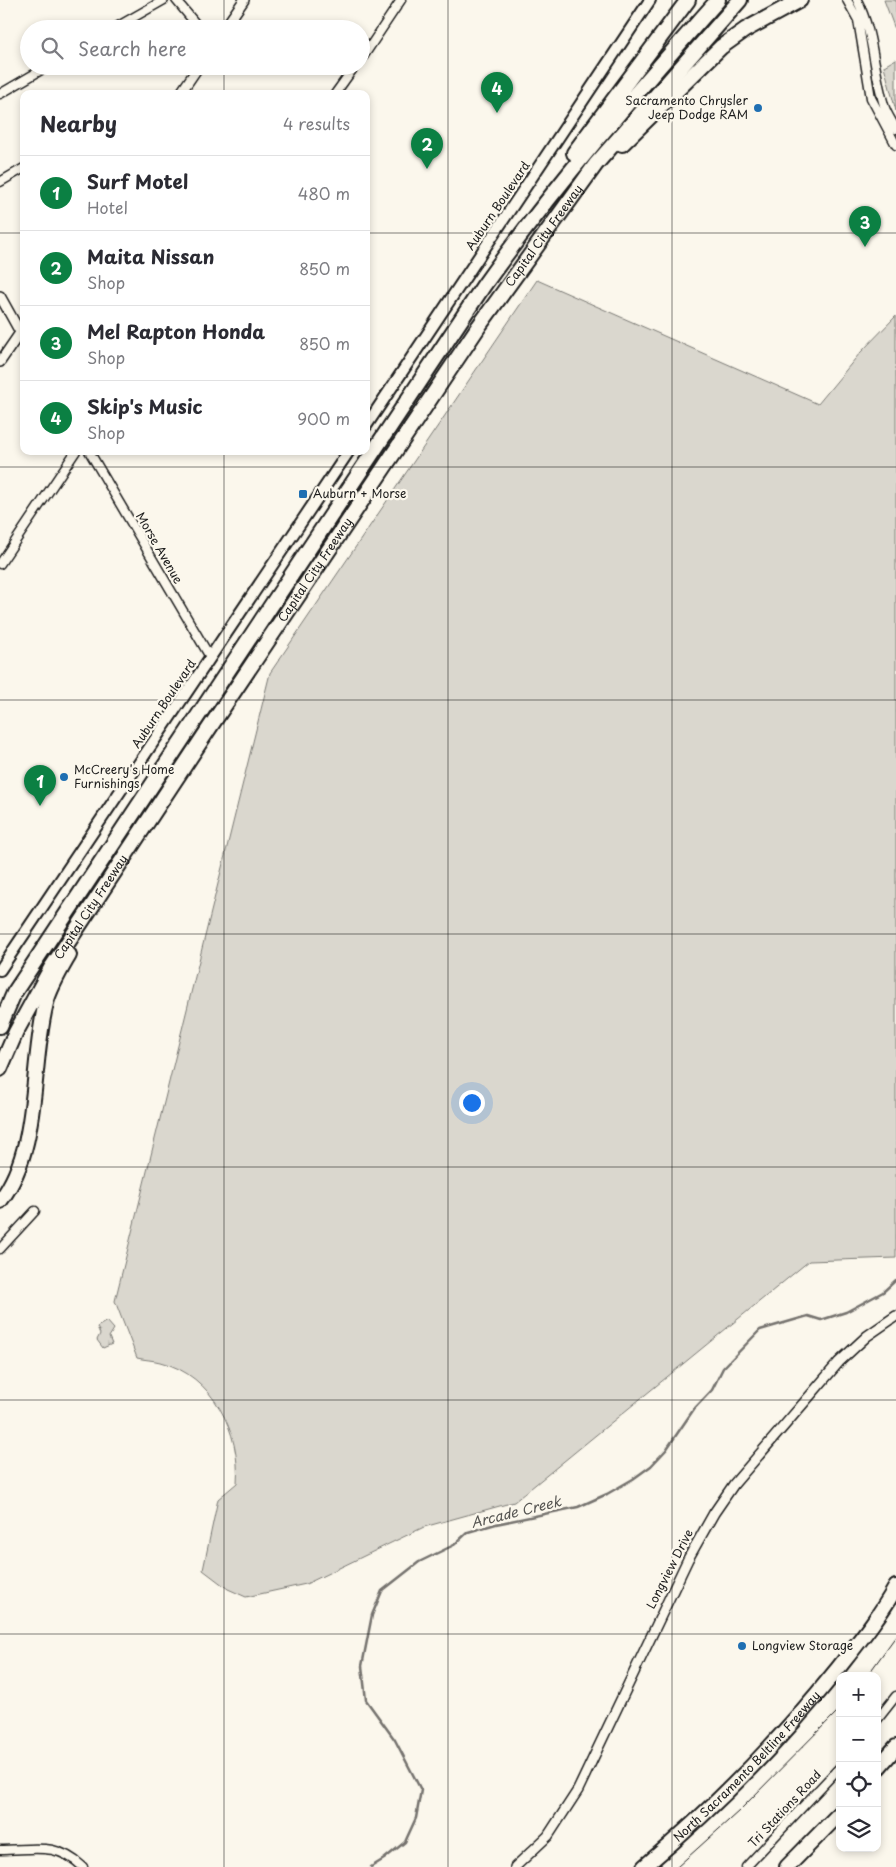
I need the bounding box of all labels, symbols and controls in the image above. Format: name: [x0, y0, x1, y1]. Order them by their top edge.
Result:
search box: [20, 20, 370, 75]
icon: search: [38, 34, 66, 62]
text: Search here: [78, 34, 187, 62]
pin: 4: [481, 72, 513, 113]
place label: Sacramento Chrysler Jeep Dodge RAM: [625, 91, 748, 123]
marker: Sacramento Chrysler Jeep Dodge RAM: [752, 102, 764, 114]
text: Nearby: [40, 107, 117, 139]
text: 4 results: [283, 111, 350, 135]
pin: 2: [411, 128, 443, 169]
street label: Auburn Boulevard: [461, 157, 534, 254]
text: Surf Motel: [87, 167, 188, 195]
text: 1: [52, 181, 60, 205]
text: 480 m: [298, 181, 350, 205]
street label: Capital City Freeway: [500, 181, 586, 290]
text: Hotel: [87, 195, 128, 219]
pin: 3: [849, 206, 881, 247]
text: Maita Nissan: [87, 242, 214, 270]
text: 2: [50, 256, 62, 280]
text: 850 m: [299, 256, 350, 280]
text: Shop: [87, 270, 125, 294]
text: Mel Rapton Honda: [87, 317, 265, 345]
text: 3: [51, 331, 61, 355]
text: 850 m: [299, 331, 350, 355]
text: Shop: [87, 345, 125, 369]
text: Skip's Music: [87, 392, 203, 420]
text: 4: [51, 406, 61, 430]
text: 900 m: [297, 406, 350, 430]
text: Shop: [87, 420, 125, 444]
place label: Auburn + Morse: [313, 484, 406, 502]
marker: Auburn + Morse: [297, 488, 309, 500]
street label: Morse Avenue: [132, 508, 188, 587]
street label: Capital City Freeway: [273, 514, 356, 625]
street label: Auburn Boulevard: [127, 655, 200, 752]
place label: McCreery's Home Furnishings: [74, 760, 174, 792]
pin: 1: [24, 765, 56, 806]
marker: McCreery's Home Furnishings: [58, 771, 70, 783]
street label: Capital City Freeway: [49, 851, 131, 963]
your location: [459, 1090, 485, 1116]
water label: Arcade Creek: [469, 1490, 565, 1533]
street label: Longview Drive: [641, 1526, 697, 1611]
place label: Longview Storage: [752, 1636, 853, 1654]
marker: Longview Storage: [736, 1640, 748, 1652]
map controls: [836, 1672, 881, 1852]
button: +: [836, 1672, 881, 1717]
street label: North Sacramento Beltline Freeway: [669, 1687, 824, 1846]
button: −: [836, 1717, 881, 1762]
button: locate: [836, 1762, 881, 1807]
street label: Tri Stations Road: [744, 1766, 825, 1851]
button: layers: [836, 1807, 881, 1852]

